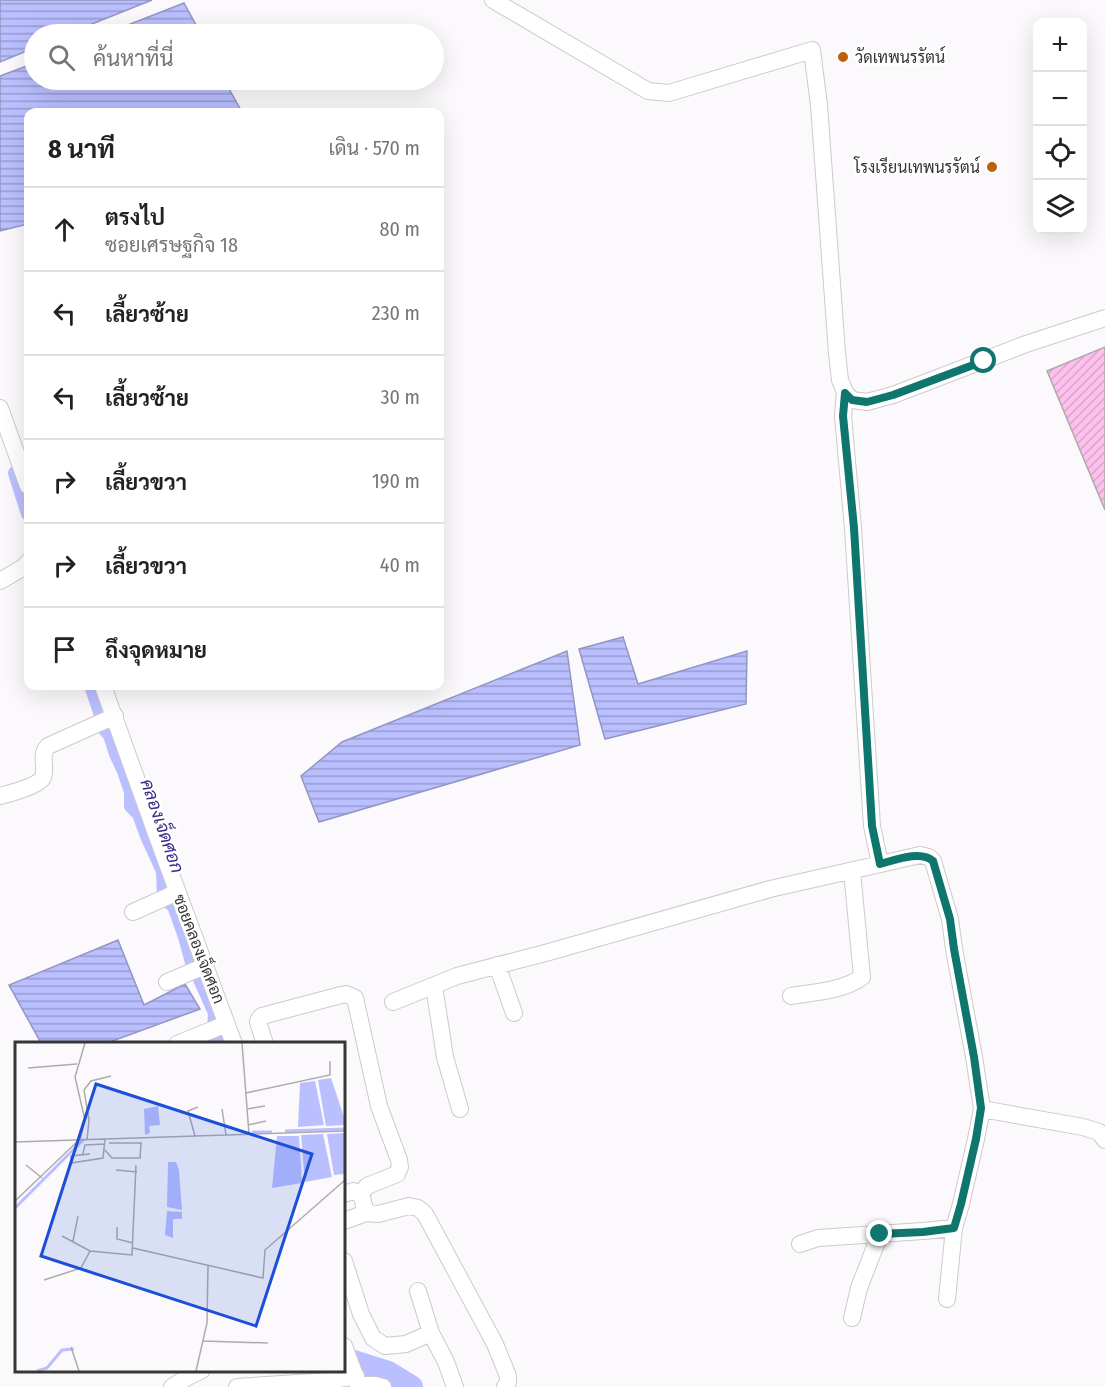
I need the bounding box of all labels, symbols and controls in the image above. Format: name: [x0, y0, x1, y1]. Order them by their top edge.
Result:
map controls: [1033, 18, 1087, 234]
button: +: [1033, 18, 1087, 72]
search box: [24, 24, 444, 90]
icon: search: [45, 41, 78, 74]
text: ค้นหาที่นี่: [93, 45, 173, 72]
place label: วัดเทพนรรัตน์: [855, 45, 945, 67]
marker: วัดเทพนรรัตน์: [836, 50, 850, 64]
button: −: [1033, 72, 1087, 126]
button: locate: [1033, 126, 1087, 180]
text: 8 นาที: [48, 134, 115, 165]
text: เดิน · 570 m: [328, 136, 420, 160]
place label: โรงเรียนเทพนรรัตน์: [853, 155, 980, 177]
marker: โรงเรียนเทพนรรัตน์: [985, 160, 999, 174]
button: layers: [1033, 180, 1087, 234]
text: ตรงไป: [105, 204, 165, 231]
icon: ahead: [48, 213, 81, 246]
text: 80 m: [380, 217, 420, 241]
text: ซอยเศรษฐกิจ 18: [105, 233, 238, 257]
icon: left: [48, 297, 81, 330]
text: เลี้ยวซ้าย: [105, 301, 189, 328]
text: 230 m: [372, 301, 420, 325]
route start: [970, 347, 996, 373]
icon: left: [48, 381, 81, 414]
text: เลี้ยวซ้าย: [105, 385, 189, 412]
text: 30 m: [380, 385, 420, 409]
icon: right: [48, 465, 81, 498]
text: เลี้ยวขวา: [105, 469, 187, 496]
text: 190 m: [372, 469, 420, 493]
icon: right: [48, 549, 81, 582]
text: เลี้ยวขวา: [105, 553, 187, 580]
text: 40 m: [380, 553, 420, 577]
icon: arrive: [48, 633, 81, 666]
text: ถึงจุดหมาย: [105, 637, 207, 664]
water label: คลองเจ็ดศอก: [136, 775, 191, 876]
street label: ซอยคลองเจ็ดศอก: [169, 890, 232, 1006]
inset map: [15, 1042, 345, 1372]
route end: [866, 1220, 892, 1246]

